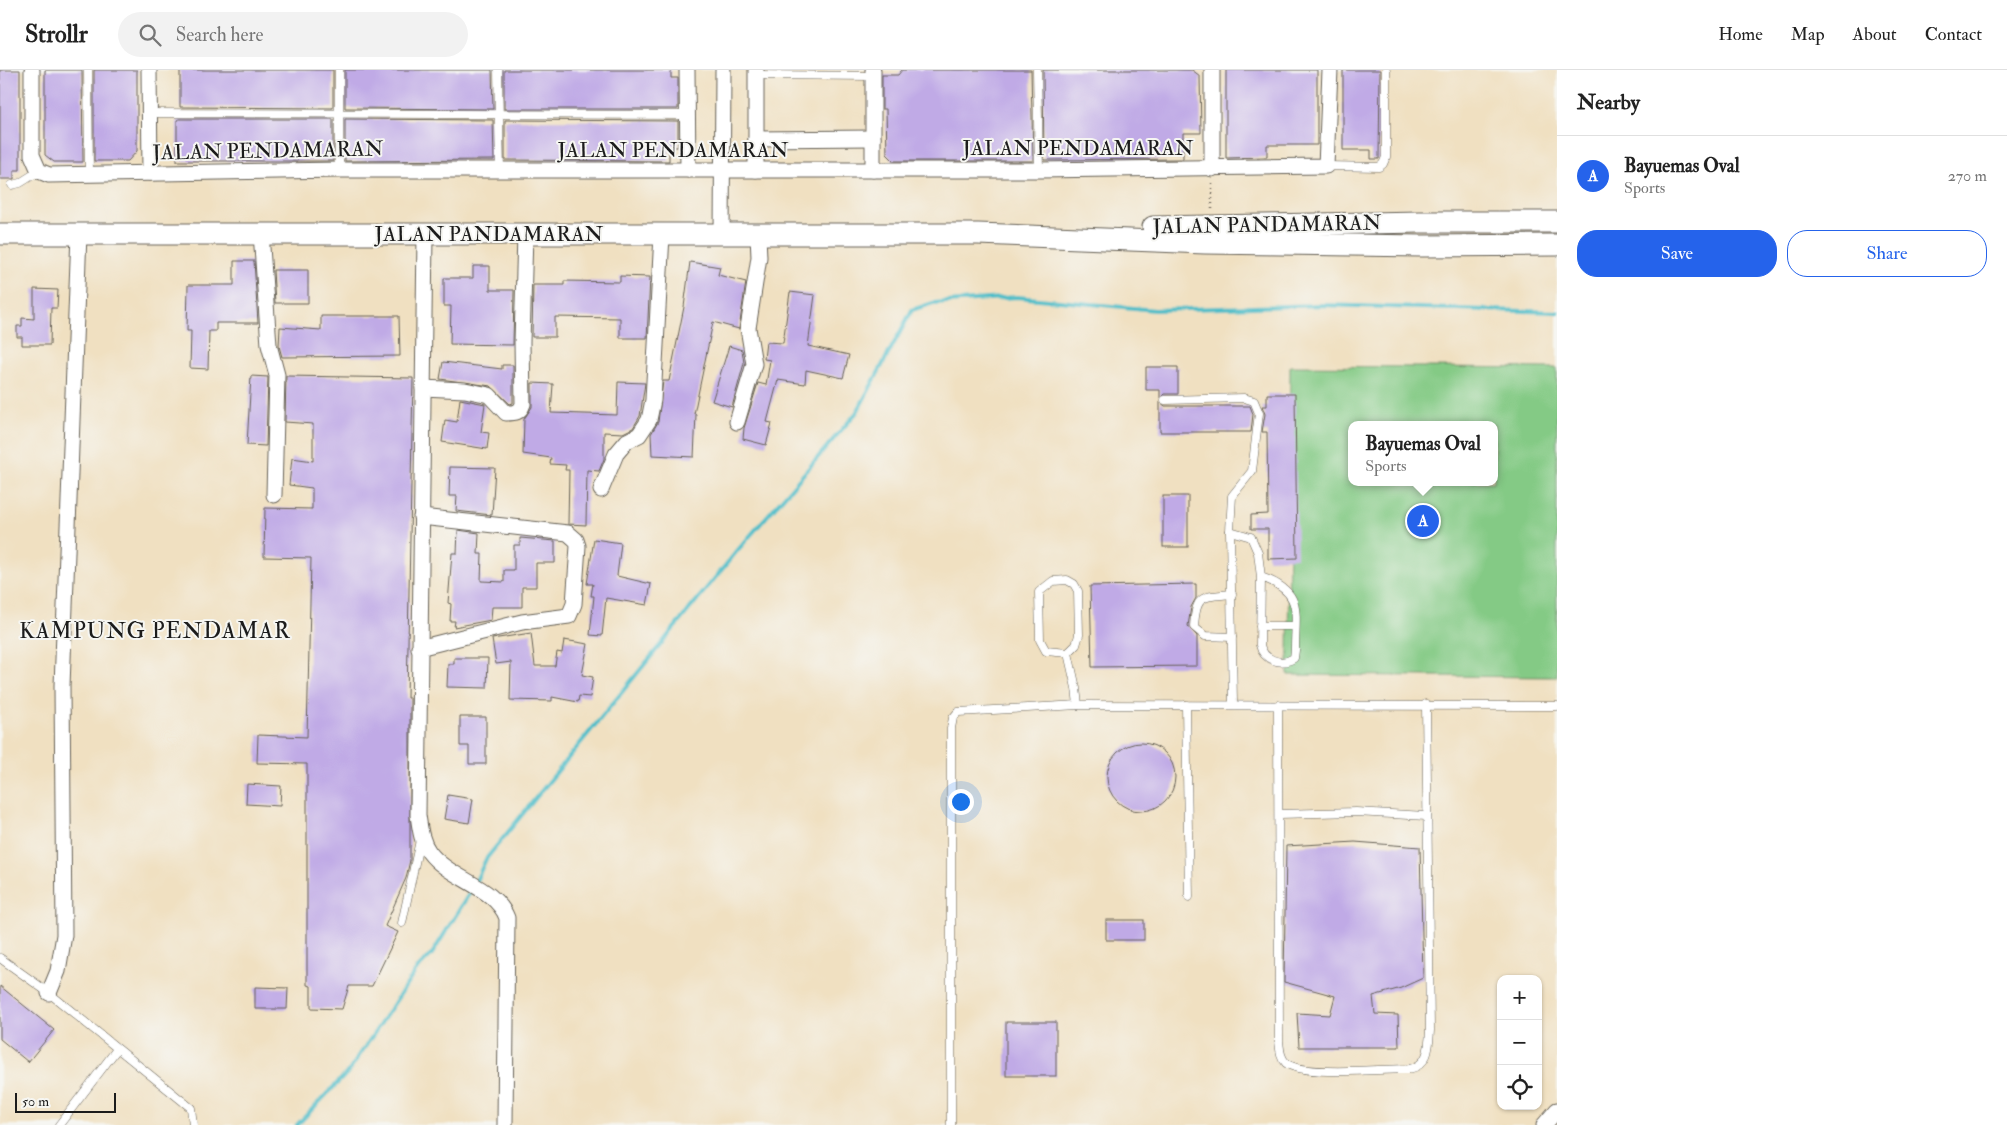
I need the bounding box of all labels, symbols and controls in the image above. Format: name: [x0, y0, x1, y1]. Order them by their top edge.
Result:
search box: [118, 12, 468, 57]
text: Strollr: [25, 19, 88, 50]
icon: search: [136, 21, 164, 49]
text: Search here: [176, 23, 264, 47]
text: Home: [1718, 23, 1763, 46]
text: Map: [1791, 23, 1825, 46]
text: About: [1853, 23, 1897, 46]
text: Contact: [1925, 23, 1982, 46]
text: Nearby: [1577, 89, 1640, 116]
street label: JALAN PENDAMARAN: [151, 135, 384, 167]
street label: JALAN PENDAMARAN: [961, 135, 1194, 162]
street label: JALAN PENDAMARAN: [556, 137, 789, 164]
text: Bayuemas Oval: [1624, 154, 1740, 178]
text: A: [1588, 166, 1598, 186]
text: 270 m: [1948, 166, 1987, 186]
text: Sports: [1624, 178, 1665, 198]
street label: JALAN PANDAMARAN: [1151, 210, 1382, 241]
street label: JALAN PANDAMARAN: [374, 221, 604, 248]
button: Save: [1577, 230, 1777, 277]
button: Share: [1787, 230, 1987, 277]
popup: [1348, 421, 1498, 486]
text: Bayuemas Oval: [1365, 432, 1481, 456]
text: Sports: [1365, 456, 1407, 476]
pin: A: [1407, 502, 1439, 540]
district label: KAMPUNG PENDAMAR: [19, 617, 291, 645]
your location: [948, 789, 974, 815]
map controls: [1497, 975, 1542, 1110]
button: +: [1497, 975, 1542, 1020]
button: −: [1497, 1020, 1542, 1065]
button: locate: [1497, 1065, 1542, 1110]
scale bar: [15, 1090, 116, 1113]
text: 50 m: [22, 1093, 49, 1110]

